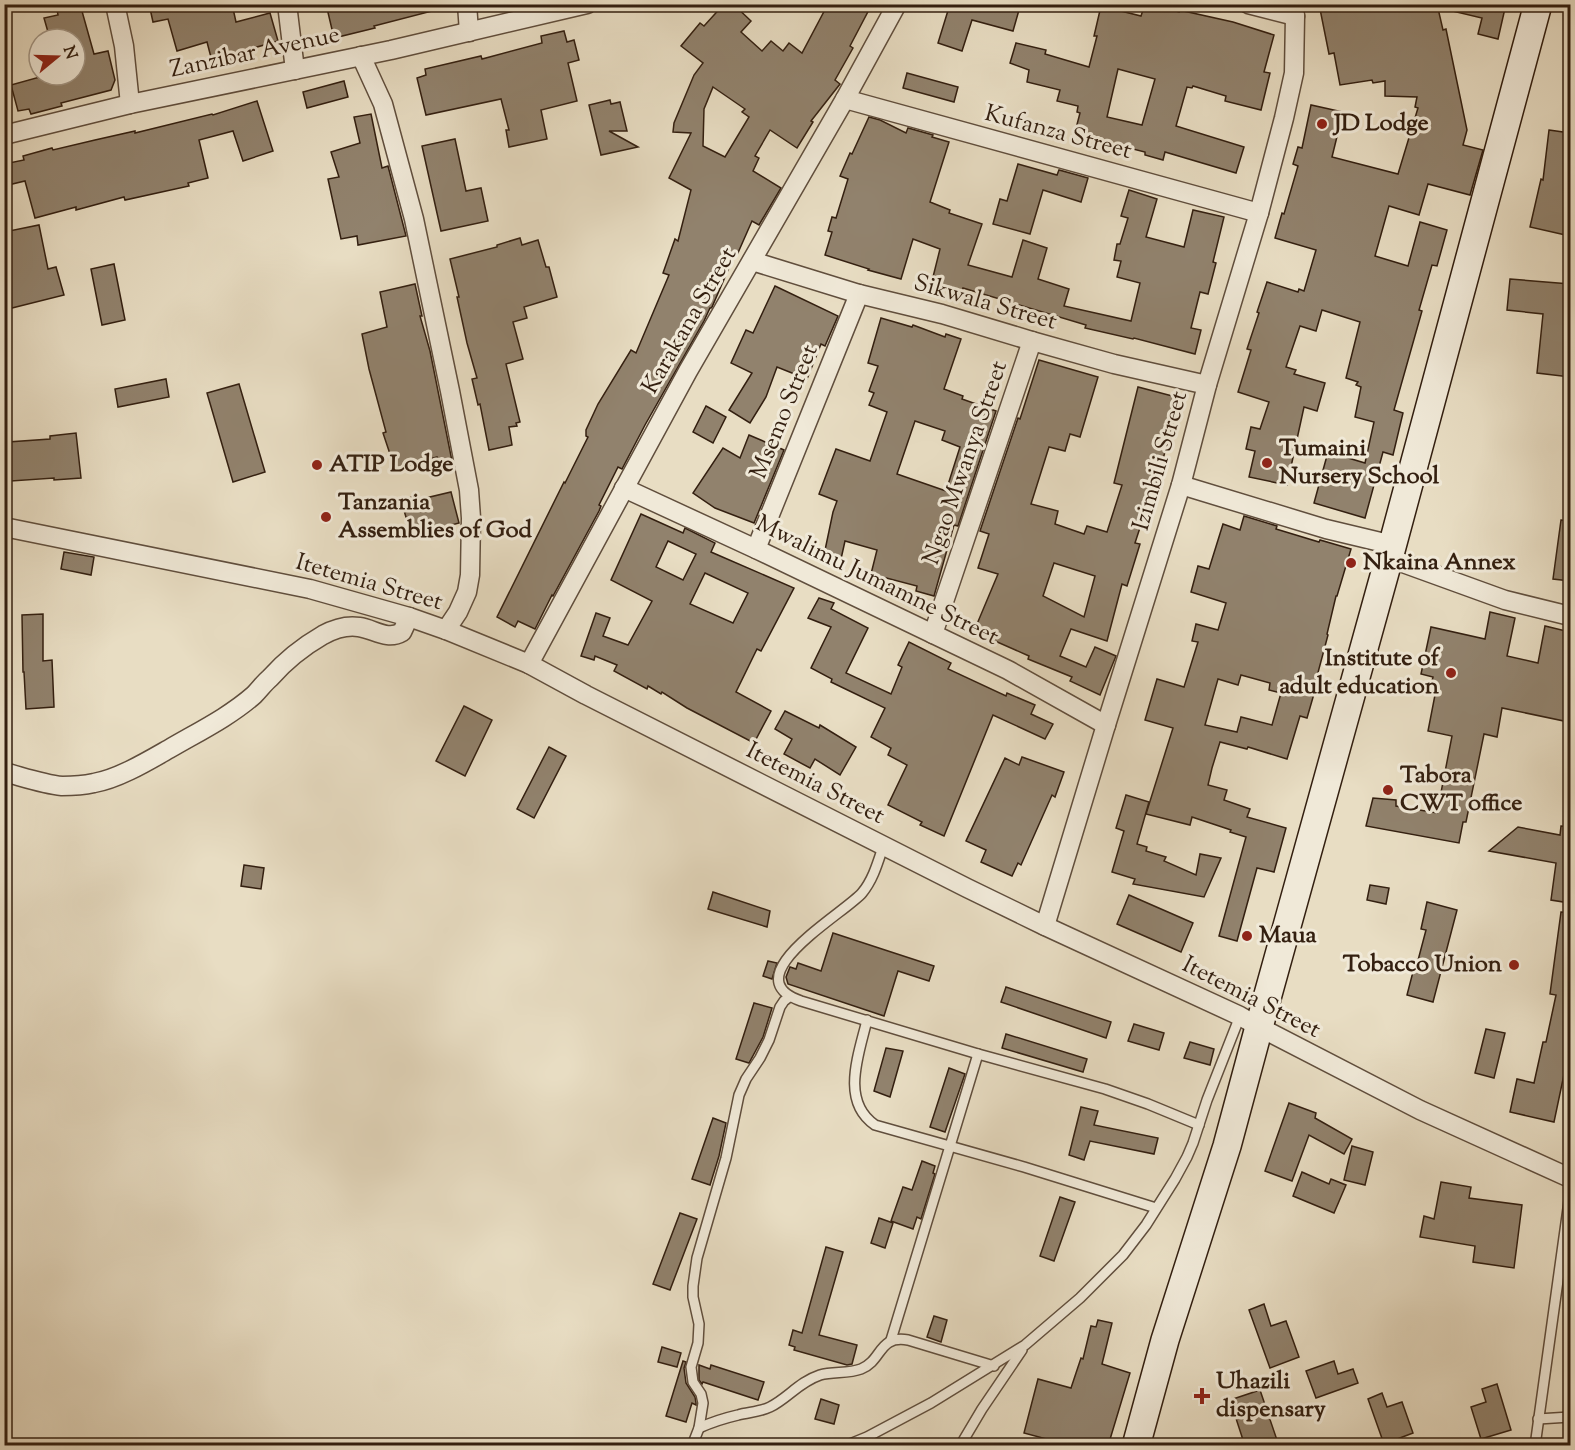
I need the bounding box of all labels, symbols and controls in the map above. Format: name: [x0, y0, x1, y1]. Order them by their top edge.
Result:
street label: Zanzibar Avenue: [167, 18, 343, 88]
north arrow: [27, 27, 87, 87]
text: N: [56, 43, 82, 63]
street label: Kufanza Street: [981, 97, 1135, 169]
place label: JD Lodge: [1332, 107, 1429, 141]
marker: JD Lodge: [1315, 117, 1329, 131]
street label: Karakana Street: [634, 241, 746, 401]
street label: Sikwala Street: [909, 266, 1061, 340]
street label: Msemo Street: [743, 340, 827, 484]
street label: Ngao Mwanya Street: [915, 356, 1017, 570]
street label: Izimbili Street: [1125, 387, 1197, 535]
place label: Tumaini Nursery School: [1279, 432, 1440, 494]
place label: ATIP Lodge: [329, 448, 453, 482]
marker: Tumaini Nursery School: [1260, 456, 1274, 470]
marker: ATIP Lodge: [310, 458, 324, 472]
place label: Tanzania Assemblies of God: [338, 486, 533, 548]
street label: Mwalimu Jumamne Street: [750, 507, 1004, 655]
marker: Tanzania Assemblies of God: [319, 510, 333, 524]
street label: Itetemia Street: [292, 546, 446, 620]
place label: Nkaina Annex: [1363, 546, 1516, 580]
marker: Nkaina Annex: [1344, 556, 1358, 570]
place label: Institute of adult education: [1279, 642, 1441, 704]
marker: Institute of adult education: [1444, 666, 1458, 680]
street label: Itetemia Street: [740, 734, 890, 834]
place label: Tabora CWT office: [1400, 759, 1522, 821]
marker: Tabora CWT office: [1381, 783, 1395, 797]
place label: Maua: [1259, 919, 1318, 953]
marker: Maua: [1240, 929, 1254, 943]
street label: Itetemia Street: [1176, 948, 1326, 1048]
place label: Tobacco Union: [1343, 948, 1503, 982]
marker: Tobacco Union: [1507, 958, 1521, 972]
place label: Uhazili dispensary: [1216, 1365, 1326, 1427]
marker: Uhazili dispensary: [1193, 1387, 1211, 1405]

